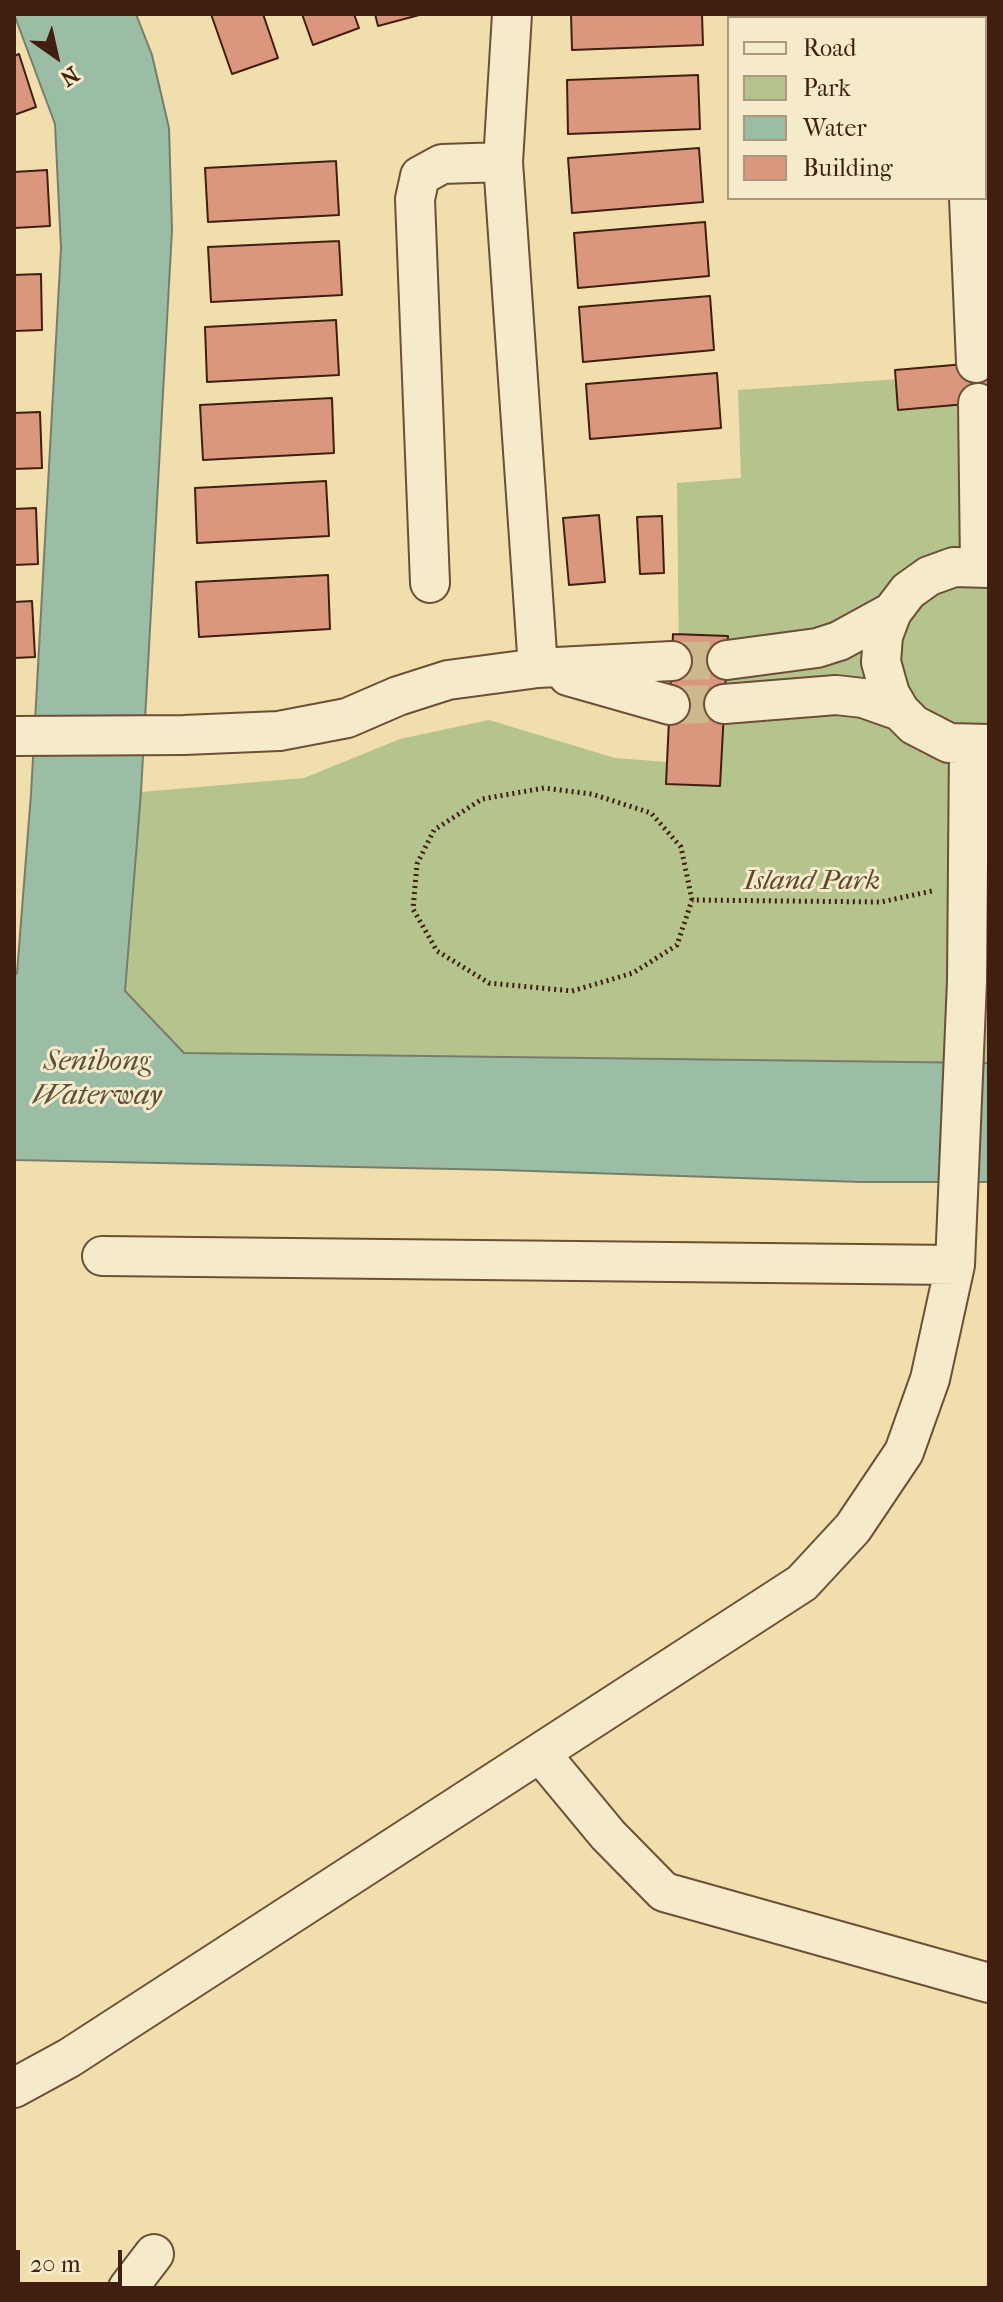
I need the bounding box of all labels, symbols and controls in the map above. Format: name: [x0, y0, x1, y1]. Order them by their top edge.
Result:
north arrow: [16, 16, 96, 96]
legend: [727, 16, 987, 200]
text: Road: [803, 34, 856, 62]
text: N: [55, 60, 84, 91]
text: Park: [803, 74, 851, 102]
text: Water: [803, 114, 867, 142]
text: Building: [803, 154, 893, 182]
park label: Island Park: [744, 865, 880, 899]
water label: Senibong Waterway: [32, 1045, 162, 1116]
scale bar: [20, 2234, 126, 2284]
text: 20 m: [30, 2250, 81, 2278]

